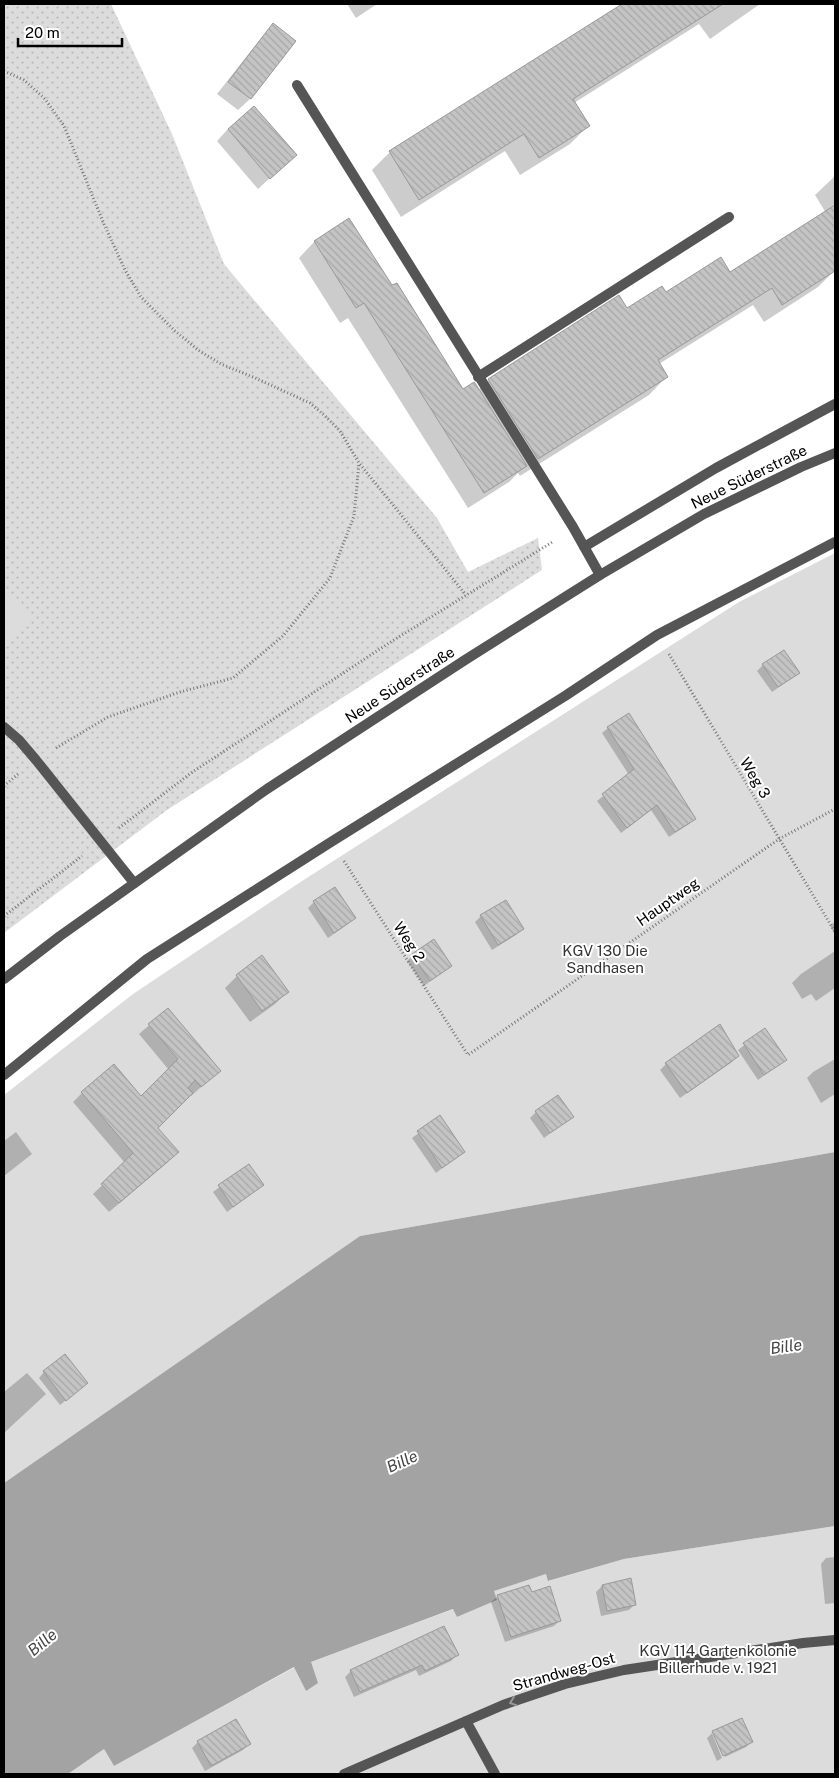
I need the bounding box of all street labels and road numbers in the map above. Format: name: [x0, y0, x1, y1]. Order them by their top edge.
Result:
street label: Neue Süderstraße: [688, 441, 810, 512]
street label: Neue Süderstraße: [342, 643, 458, 726]
street label: Weg 3: [737, 754, 774, 801]
street label: Hauptweg: [633, 874, 702, 929]
street label: Weg 2: [390, 919, 429, 965]
street label: Strandweg-Ost: [511, 1649, 617, 1694]

